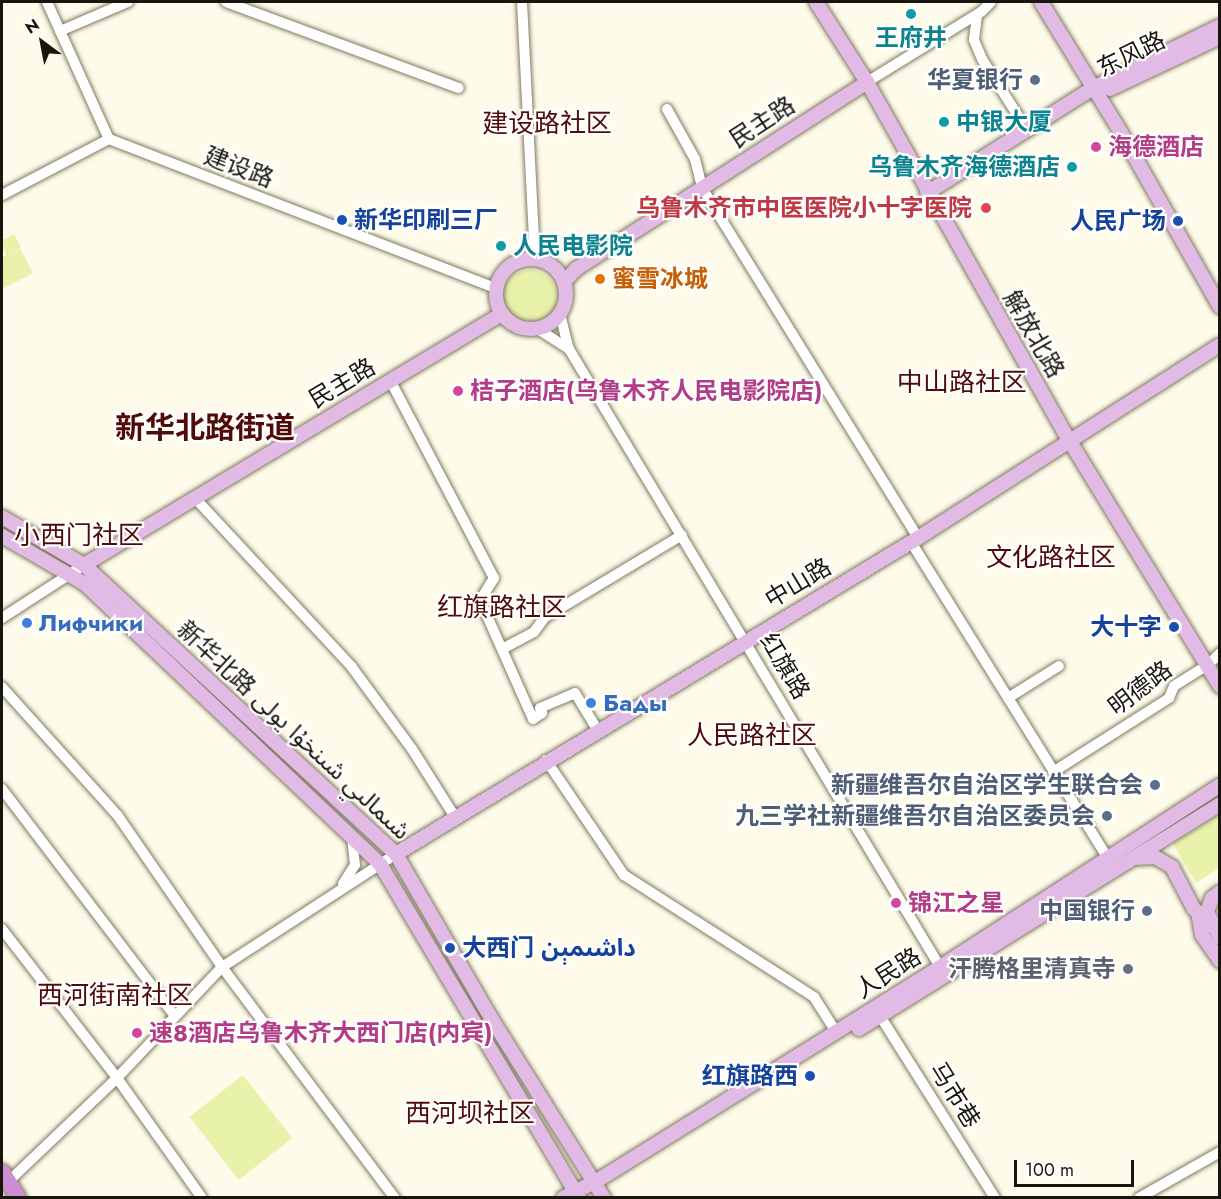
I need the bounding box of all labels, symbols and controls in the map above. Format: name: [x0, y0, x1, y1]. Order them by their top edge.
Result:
marker: 王府井: [904, 7, 918, 21]
north arrow: [12, 12, 72, 72]
text: N: [21, 13, 44, 39]
place label: 王府井: [875, 24, 947, 52]
street label: 东风路: [1092, 25, 1170, 83]
place label: 华夏银行: [927, 66, 1023, 94]
marker: 华夏银行: [1028, 73, 1042, 87]
street label: 民主路: [724, 90, 800, 154]
district label: 建设路社区: [482, 108, 612, 140]
place label: 中银大厦: [956, 108, 1052, 136]
marker: 中银大厦: [937, 115, 951, 129]
place label: 海德酒店: [1108, 133, 1204, 161]
marker: 海德酒店: [1089, 140, 1103, 154]
street label: 建设路: [200, 141, 278, 193]
place label: 乌鲁木齐海德酒店: [868, 153, 1060, 181]
marker: 乌鲁木齐海德酒店: [1065, 160, 1079, 174]
place label: 乌鲁木齐市中医医院小十字医院: [636, 194, 972, 222]
marker: 乌鲁木齐市中医医院小十字医院: [977, 199, 995, 217]
place label: 新华印刷三厂: [354, 206, 498, 234]
place label: 人民广场: [1070, 207, 1166, 235]
marker: 新华印刷三厂: [335, 213, 349, 227]
marker: 人民广场: [1171, 214, 1185, 228]
place label: 人民电影院: [513, 232, 633, 260]
marker: 人民电影院: [494, 239, 508, 253]
place label: 蜜雪冰城: [612, 265, 708, 293]
marker: 蜜雪冰城: [593, 272, 607, 286]
street label: 解放北路: [998, 285, 1070, 383]
street label: 民主路: [304, 352, 380, 414]
district label: 中山路社区: [897, 367, 1027, 399]
place label: 桔子酒店(乌鲁木齐人民电影院店): [470, 377, 822, 405]
marker: 桔子酒店(乌鲁木齐人民电影院店): [451, 384, 465, 398]
district label: 新华北路街道: [115, 410, 295, 446]
district label: 小西门社区: [14, 520, 144, 552]
district label: 文化路社区: [986, 542, 1116, 574]
street label: 中山路: [760, 552, 836, 614]
district label: 红旗路社区: [437, 592, 567, 624]
place label: Лифчики: [39, 609, 143, 637]
place label: 大十字: [1090, 613, 1162, 641]
street label: 新华北路 شىمالىي شىنخۇا يولى: [172, 615, 416, 845]
marker: Лифчики: [20, 616, 34, 630]
marker: 大十字: [1167, 620, 1181, 634]
street label: 红旗路: [754, 628, 816, 704]
street label: 明德路: [1103, 655, 1177, 721]
place label: Бады: [603, 689, 667, 717]
marker: Бады: [584, 696, 598, 710]
district label: 人民路社区: [687, 720, 817, 752]
place label: 新疆维吾尔自治区学生联合会: [831, 771, 1143, 799]
marker: 新疆维吾尔自治区学生联合会: [1148, 778, 1162, 792]
place label: 九三学社新疆维吾尔自治区委员会: [735, 802, 1095, 830]
marker: 九三学社新疆维吾尔自治区委员会: [1100, 809, 1114, 823]
place label: 锦江之星: [908, 889, 1004, 917]
marker: 锦江之星: [889, 896, 903, 910]
place label: 中国银行: [1039, 897, 1135, 925]
marker: 中国银行: [1140, 904, 1154, 918]
place label: 大西门 داشىمېن: [462, 934, 636, 962]
marker: 大西门 داشىمېن: [443, 941, 457, 955]
street label: 人民路: [850, 942, 926, 1004]
place label: 汗腾格里清真寺: [948, 955, 1116, 983]
marker: 汗腾格里清真寺: [1121, 962, 1135, 976]
district label: 西河街南社区: [37, 980, 193, 1012]
place label: 速8酒店乌鲁木齐大西门店(内宾): [149, 1019, 492, 1047]
marker: 速8酒店乌鲁木齐大西门店(内宾): [130, 1026, 144, 1040]
street label: 马市巷: [924, 1057, 986, 1133]
place label: 红旗路西: [702, 1062, 798, 1090]
marker: 红旗路西: [803, 1069, 817, 1083]
district label: 西河坝社区: [405, 1098, 535, 1130]
scale bar: [1017, 1148, 1137, 1186]
text: 100 m: [1025, 1157, 1074, 1183]

